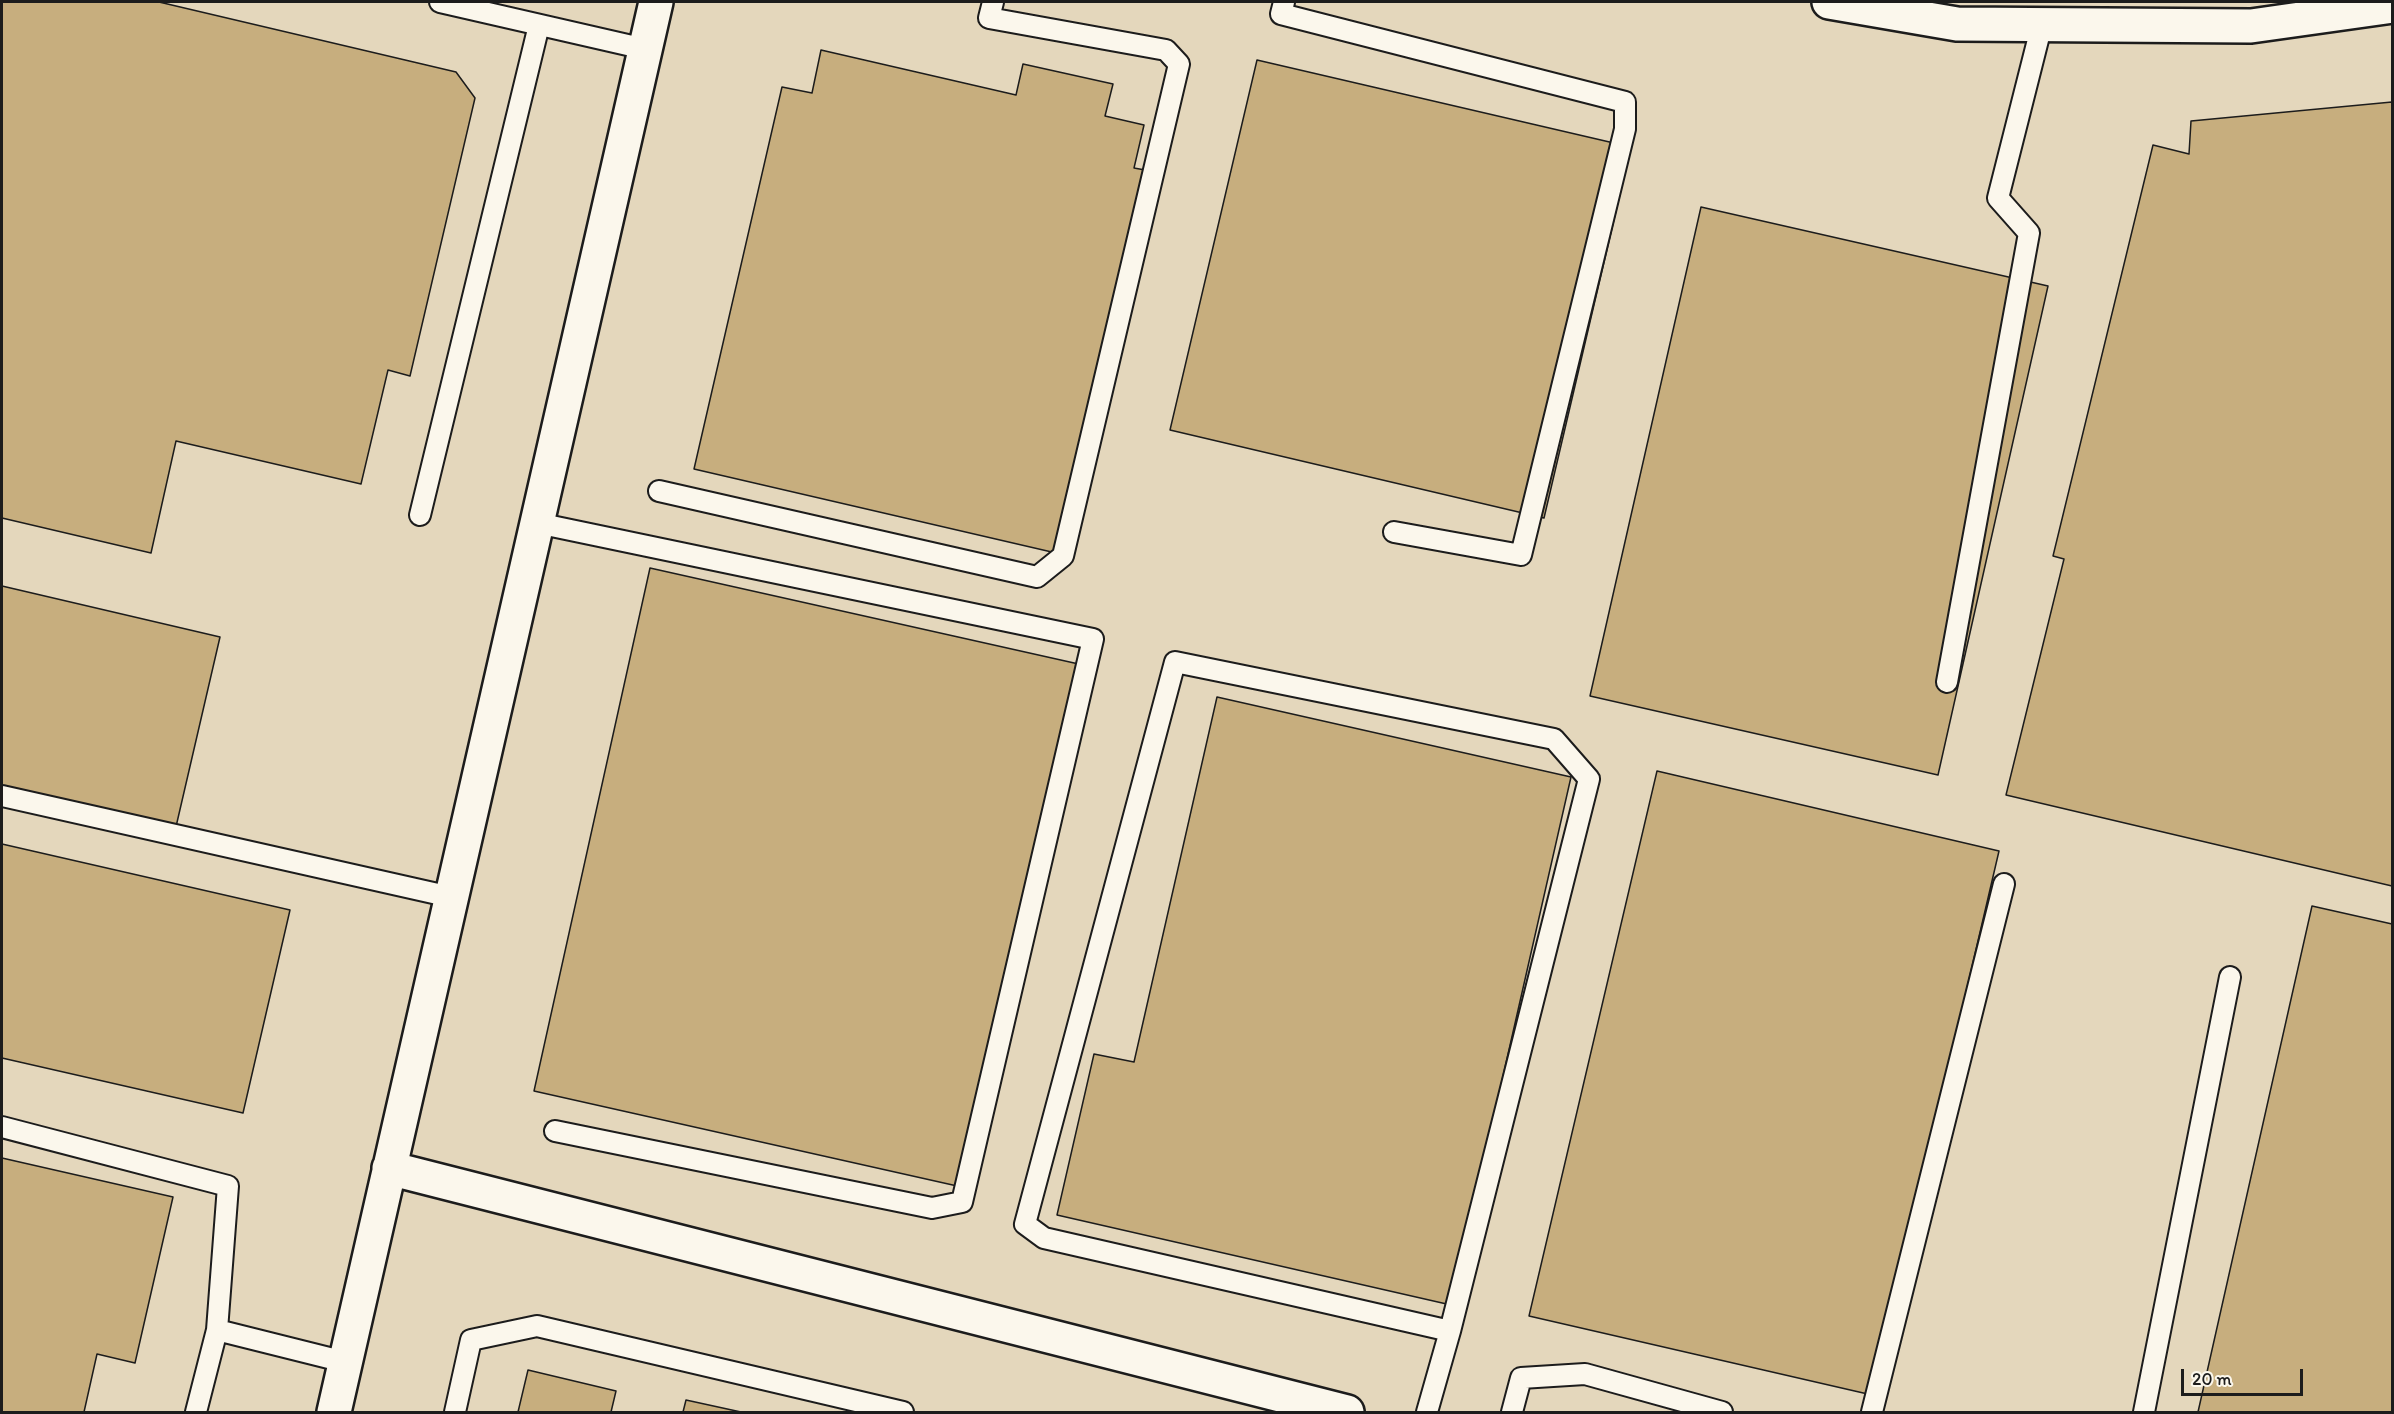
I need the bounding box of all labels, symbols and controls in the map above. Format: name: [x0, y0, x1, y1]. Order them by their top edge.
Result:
scale bar: [2184, 1357, 2306, 1395]
text: 20 m: [2192, 1368, 2232, 1390]

